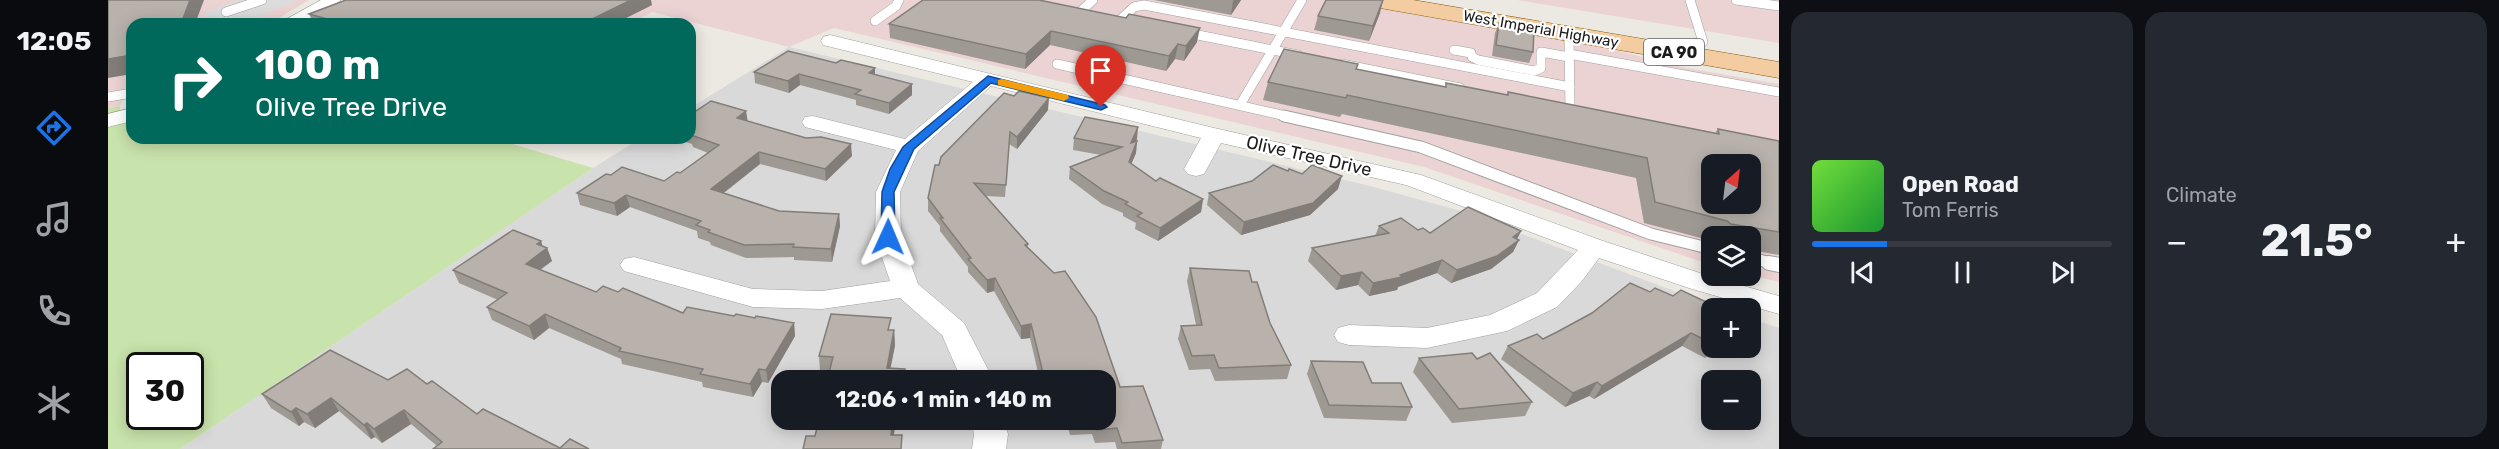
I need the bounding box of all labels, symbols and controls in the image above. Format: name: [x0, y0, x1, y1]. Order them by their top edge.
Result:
street label: West Imperial Highway: [1462, 6, 1620, 52]
text: 12:05: [17, 25, 91, 57]
road number: CA 90: [1644, 39, 1704, 65]
text: 100 m: [255, 40, 380, 90]
icon: right: [156, 42, 234, 120]
pin: [1075, 45, 1126, 107]
icon: arrive: [1084, 54, 1117, 87]
text: Olive Tree Drive: [255, 91, 447, 123]
icon: directions: [33, 107, 75, 149]
street label: Olive Tree Drive: [1244, 131, 1374, 181]
north arrow: [1701, 154, 1761, 214]
map controls: [1701, 154, 1761, 430]
text: Open Road: [1902, 171, 2019, 198]
text: Climate: [2166, 183, 2237, 207]
icon: music: [33, 198, 75, 240]
text: Tom Ferris: [1902, 198, 1999, 222]
position arrow: [856, 205, 920, 269]
text: 21.5°: [2260, 214, 2372, 267]
text: −: [2166, 222, 2187, 261]
text: +: [2445, 222, 2466, 261]
button: layers: [1701, 226, 1761, 286]
icon: previous: [1846, 256, 1879, 289]
icon: pause: [1946, 256, 1979, 289]
icon: next: [2046, 256, 2079, 289]
icon: phone: [33, 290, 75, 332]
button: +: [1701, 298, 1761, 358]
speed limit sign: 30: [126, 352, 204, 430]
button: −: [1701, 370, 1761, 430]
icon: climate: [33, 382, 75, 424]
text: 12:06 · 1 min · 140 m: [835, 386, 1052, 413]

